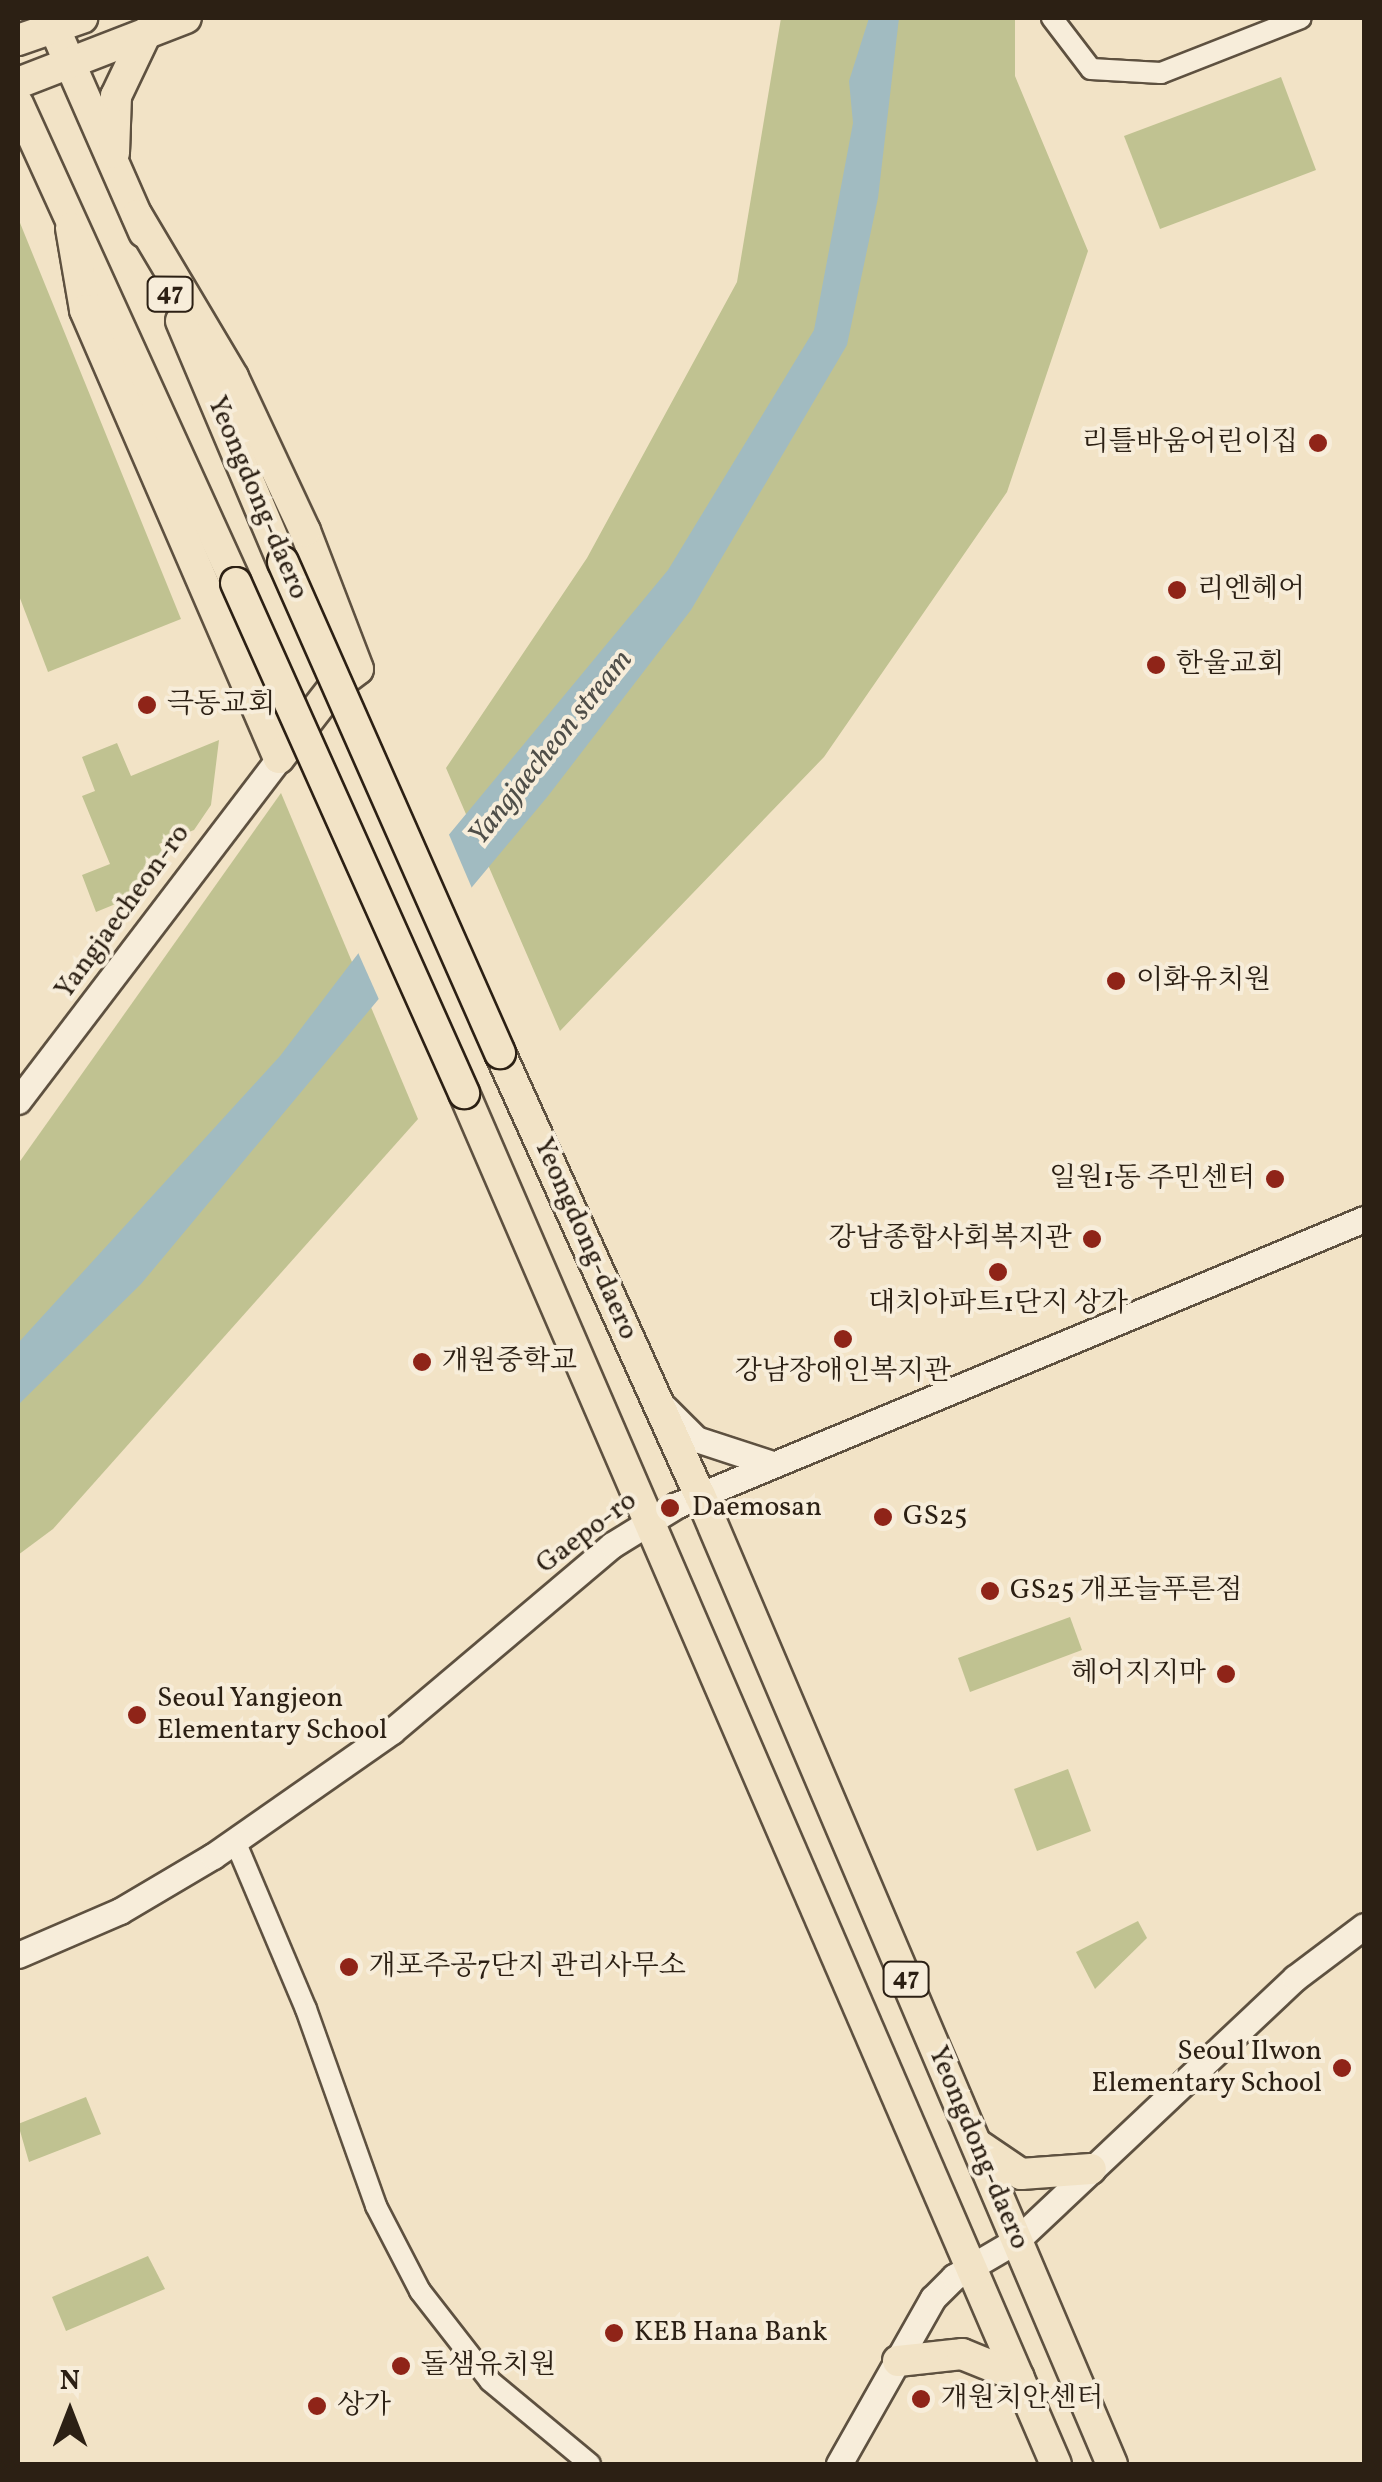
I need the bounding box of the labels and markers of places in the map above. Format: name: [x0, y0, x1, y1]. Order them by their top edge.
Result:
place label: 리틀바움어린이집: [1082, 426, 1298, 460]
marker: 리틀바움어린이집: [1307, 432, 1329, 454]
place label: 리엔헤어: [1197, 573, 1305, 607]
marker: 리엔헤어: [1166, 579, 1188, 601]
place label: 한울교회: [1176, 648, 1284, 682]
marker: 한울교회: [1145, 654, 1167, 676]
place label: 극동교회: [167, 688, 275, 722]
marker: 극동교회: [136, 694, 158, 716]
place label: 이화유치원: [1136, 964, 1271, 998]
marker: 이화유치원: [1105, 970, 1127, 992]
place label: 일원1동 주민센터: [1049, 1162, 1255, 1196]
marker: 일원1동 주민센터: [1264, 1168, 1286, 1190]
place label: 강남종합사회복지관: [829, 1222, 1072, 1256]
marker: 강남종합사회복지관: [1081, 1228, 1103, 1250]
marker: 대치아파트1단지 상가: [987, 1261, 1009, 1283]
place label: 대치아파트1단지 상가: [868, 1287, 1128, 1321]
marker: 강남장애인복지관: [832, 1328, 854, 1350]
place label: 개원중학교: [442, 1345, 577, 1379]
marker: 개원중학교: [411, 1351, 433, 1373]
place label: 강남장애인복지관: [735, 1355, 951, 1389]
place label: Daemosan: [692, 1491, 822, 1525]
marker: Daemosan: [657, 1495, 683, 1521]
place label: GS25: [903, 1500, 967, 1534]
marker: GS25: [872, 1506, 894, 1528]
place label: GS25 개포늘푸른점: [1010, 1574, 1242, 1608]
marker: GS25 개포늘푸른점: [979, 1580, 1001, 1602]
place label: 헤어지지마: [1071, 1657, 1206, 1691]
marker: 헤어지지마: [1215, 1663, 1237, 1685]
place label: Seoul Yangjeon Elementary School: [157, 1682, 388, 1748]
marker: Seoul Yangjeon Elementary School: [126, 1704, 148, 1726]
place label: 개포주공7단지 관리사무소: [369, 1950, 686, 1984]
marker: 개포주공7단지 관리사무소: [338, 1956, 360, 1978]
place label: Seoul Ilwon Elementary School: [1091, 2035, 1322, 2101]
marker: Seoul Ilwon Elementary School: [1331, 2057, 1353, 2079]
place label: KEB Hana Bank: [634, 2316, 828, 2350]
marker: KEB Hana Bank: [603, 2322, 625, 2344]
place label: 돌샘유치원: [421, 2349, 556, 2383]
marker: 돌샘유치원: [390, 2355, 412, 2377]
place label: 개원치안센터: [941, 2382, 1103, 2416]
marker: 개원치안센터: [910, 2388, 932, 2410]
place label: 상가: [337, 2389, 391, 2423]
marker: 상가: [306, 2395, 328, 2417]

